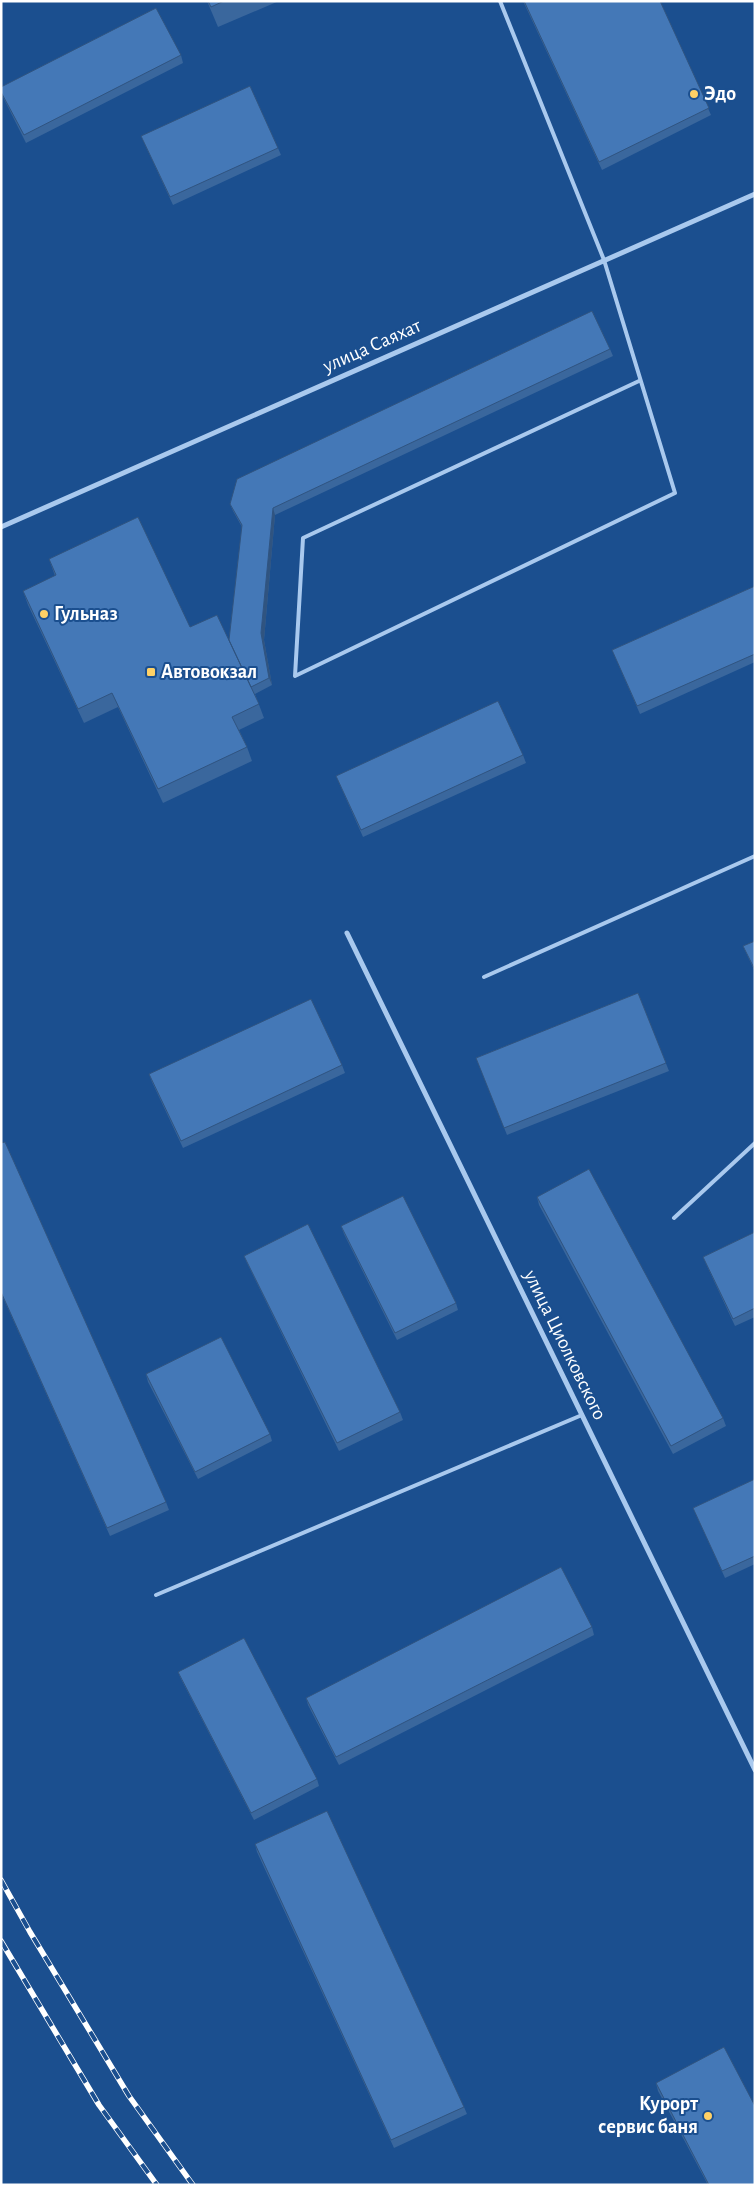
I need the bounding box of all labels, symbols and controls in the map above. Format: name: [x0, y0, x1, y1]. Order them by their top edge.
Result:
place label: Эдо: [704, 84, 736, 104]
marker: Эдо: [688, 88, 700, 100]
street label: улица Саяхат: [319, 315, 425, 377]
place label: Гульназ: [54, 604, 118, 624]
marker: Гульназ: [38, 608, 50, 620]
place label: Автовокзал: [161, 662, 257, 682]
marker: Автовокзал: [145, 666, 157, 678]
street label: улица Циолковского: [520, 1266, 610, 1423]
place label: Курорт сервис баня: [598, 2094, 698, 2137]
marker: Курорт сервис баня: [702, 2110, 714, 2122]

